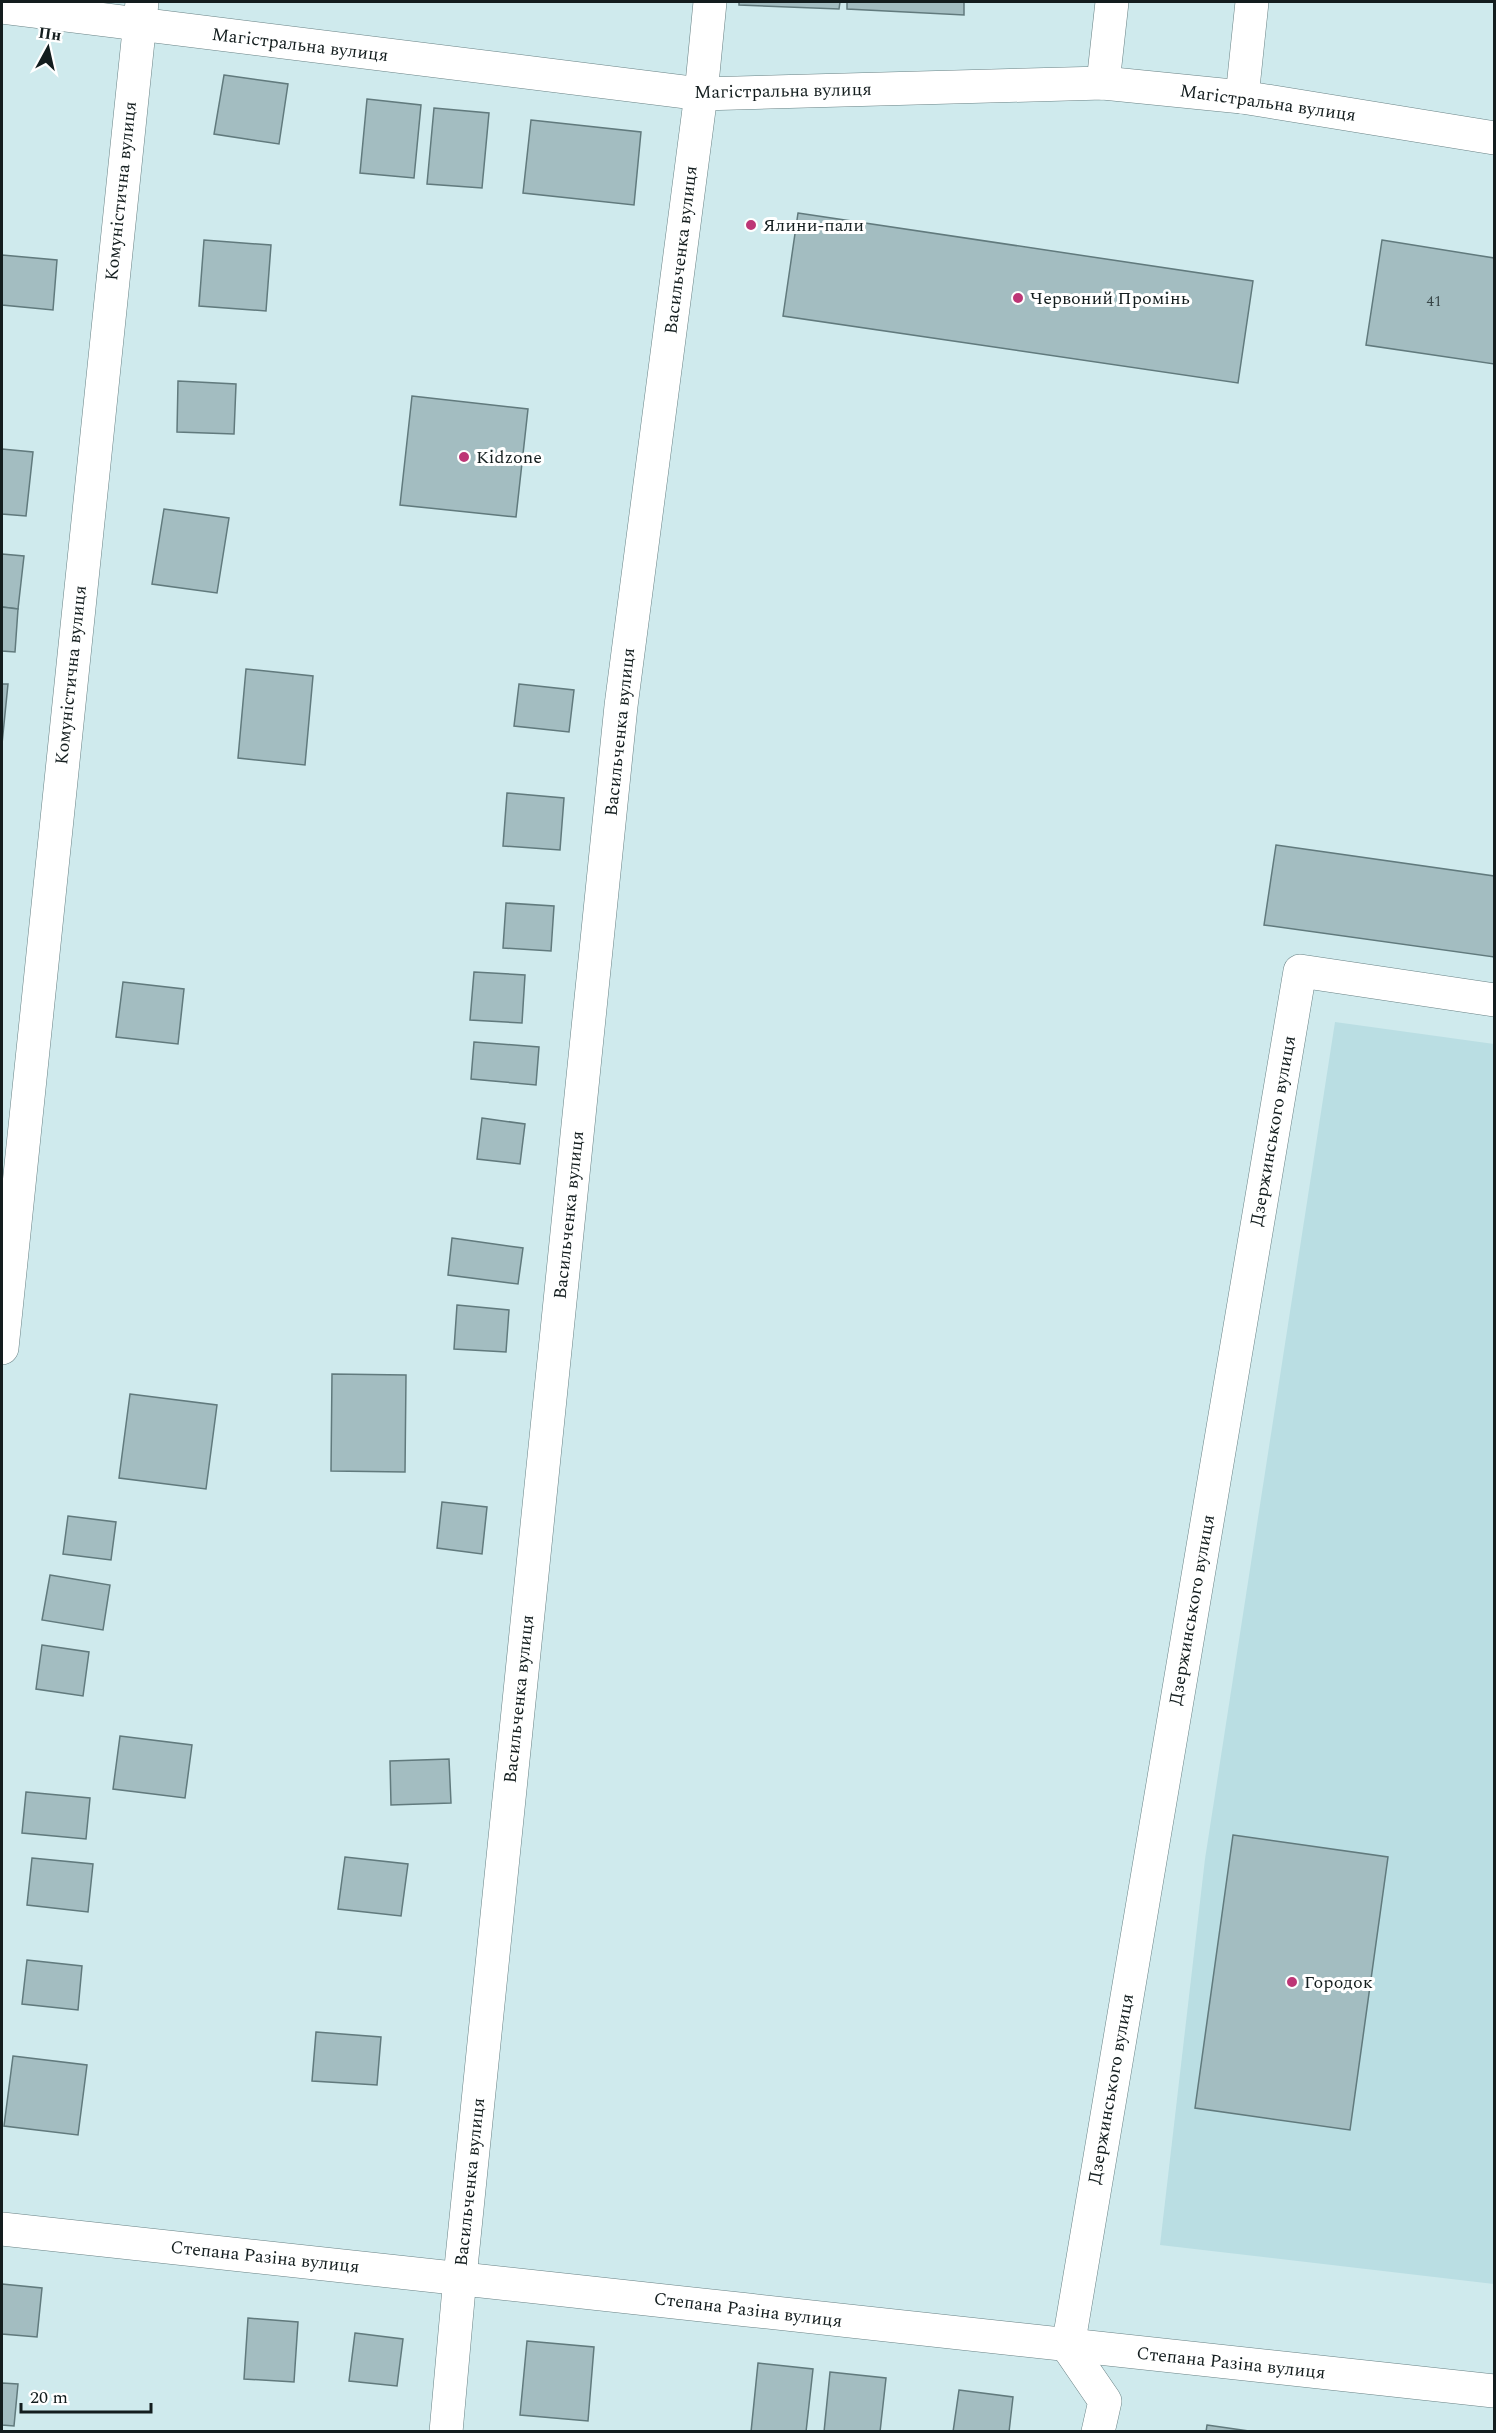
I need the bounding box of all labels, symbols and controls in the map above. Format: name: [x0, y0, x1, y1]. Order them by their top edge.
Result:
north arrow: [18, 18, 78, 78]
text: Пн: [37, 21, 63, 48]
street label: Магістральна вулиця: [210, 21, 390, 69]
street label: Магістральна вулиця: [694, 76, 872, 106]
street label: Магістральна вулиця: [1178, 77, 1358, 129]
street label: Комуністична вулиця: [98, 100, 144, 282]
street label: Васильченка вулиця: [657, 164, 705, 336]
place label: Ялини-пали: [763, 212, 864, 239]
marker: Ялини-пали: [744, 218, 758, 232]
place label: Червоний Промінь: [1030, 285, 1190, 312]
house number: 41: [1426, 290, 1442, 313]
marker: Червоний Промінь: [1011, 291, 1025, 305]
place label: Kidzone: [476, 444, 542, 471]
marker: Kidzone: [457, 450, 471, 464]
street label: Комуністична вулиця: [48, 584, 94, 766]
street label: Васильченка вулиця: [598, 646, 642, 818]
street label: Дзержинського вулиця: [1243, 1034, 1303, 1228]
street label: Васильченка вулиця: [547, 1129, 591, 1301]
street label: Дзержинського вулиця: [1162, 1513, 1222, 1707]
street label: Васильченка вулиця: [497, 1613, 541, 1785]
place label: Городок: [1304, 1969, 1373, 1996]
marker: Городок: [1285, 1975, 1299, 1989]
street label: Дзержинського вулиця: [1081, 1992, 1141, 2186]
street label: Васильченка вулиця: [448, 2096, 492, 2268]
street label: Степана Разіна вулиця: [169, 2234, 361, 2280]
street label: Степана Разіна вулиця: [652, 2285, 844, 2335]
street label: Степана Разіна вулиця: [1135, 2340, 1327, 2386]
scale bar: [21, 2376, 152, 2414]
text: 20 m: [30, 2384, 68, 2411]

